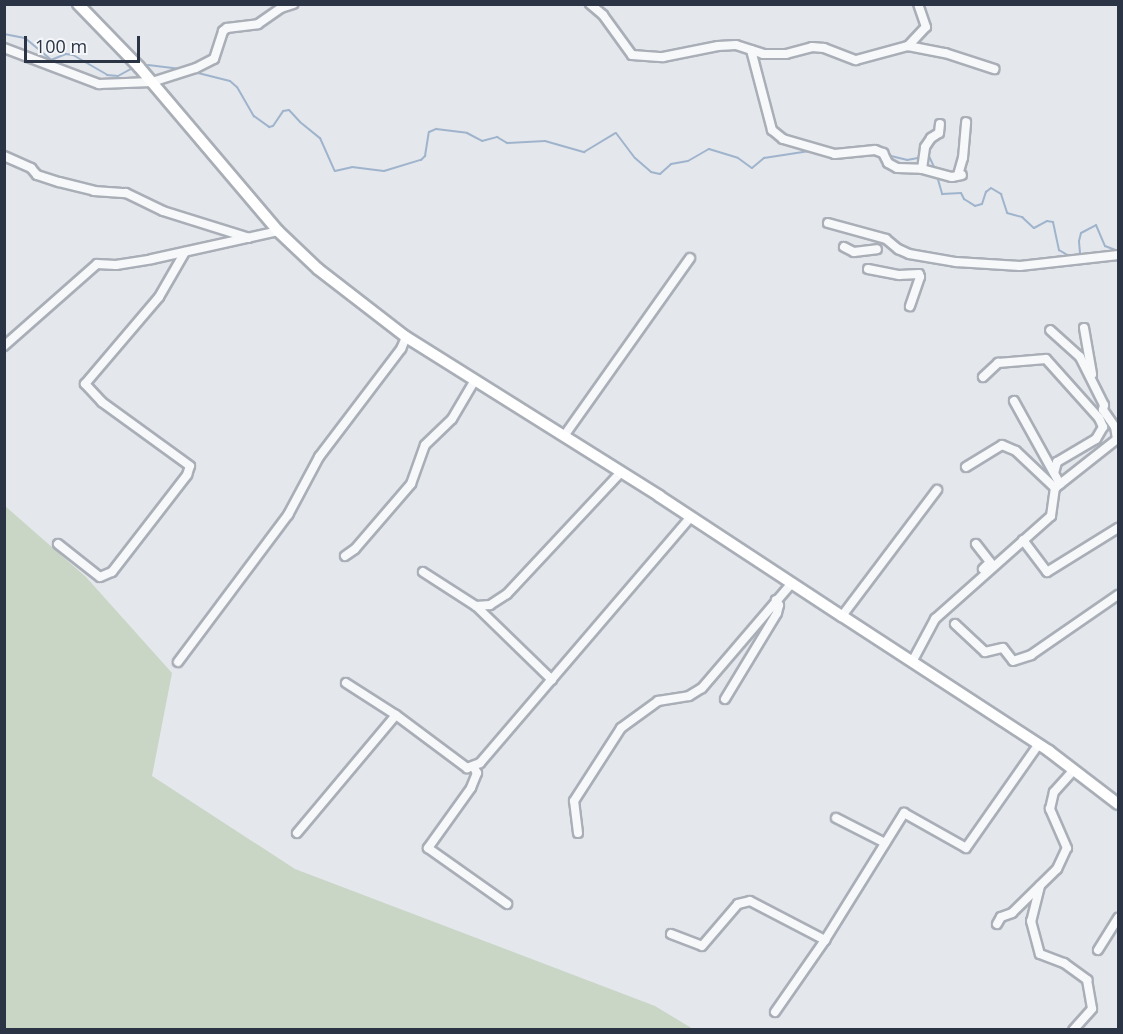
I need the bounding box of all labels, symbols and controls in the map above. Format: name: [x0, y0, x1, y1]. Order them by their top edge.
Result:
scale bar: [27, 24, 142, 62]
text: 100 m: [35, 34, 87, 58]

